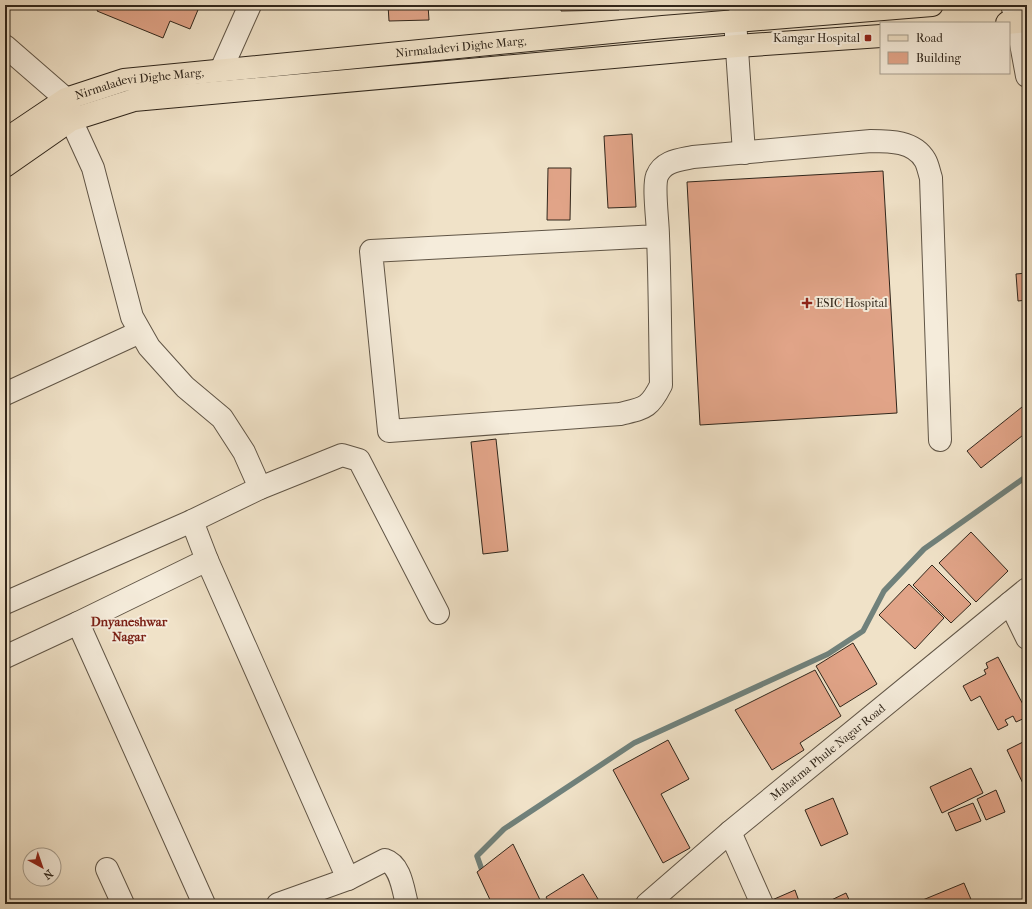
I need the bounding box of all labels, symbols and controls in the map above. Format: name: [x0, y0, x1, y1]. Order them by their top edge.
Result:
legend: [880, 22, 1010, 74]
place label: Kamgar Hospital: [773, 31, 861, 45]
text: Road: [916, 31, 943, 45]
street label: Nirmaladevi Dighe Marg,: [395, 33, 527, 60]
marker: Kamgar Hospital: [863, 33, 873, 43]
text: Building: [916, 51, 961, 65]
street label: Nirmaladevi Dighe Marg,: [73, 65, 205, 103]
place label: ESIC Hospital: [816, 296, 888, 310]
marker: ESIC Hospital: [801, 297, 813, 309]
district label: Dnyaneshwar Nagar: [91, 614, 168, 645]
street label: Mahatma Phule Nagar Road: [767, 701, 888, 803]
north arrow: [22, 847, 62, 887]
text: N: [40, 867, 55, 882]

